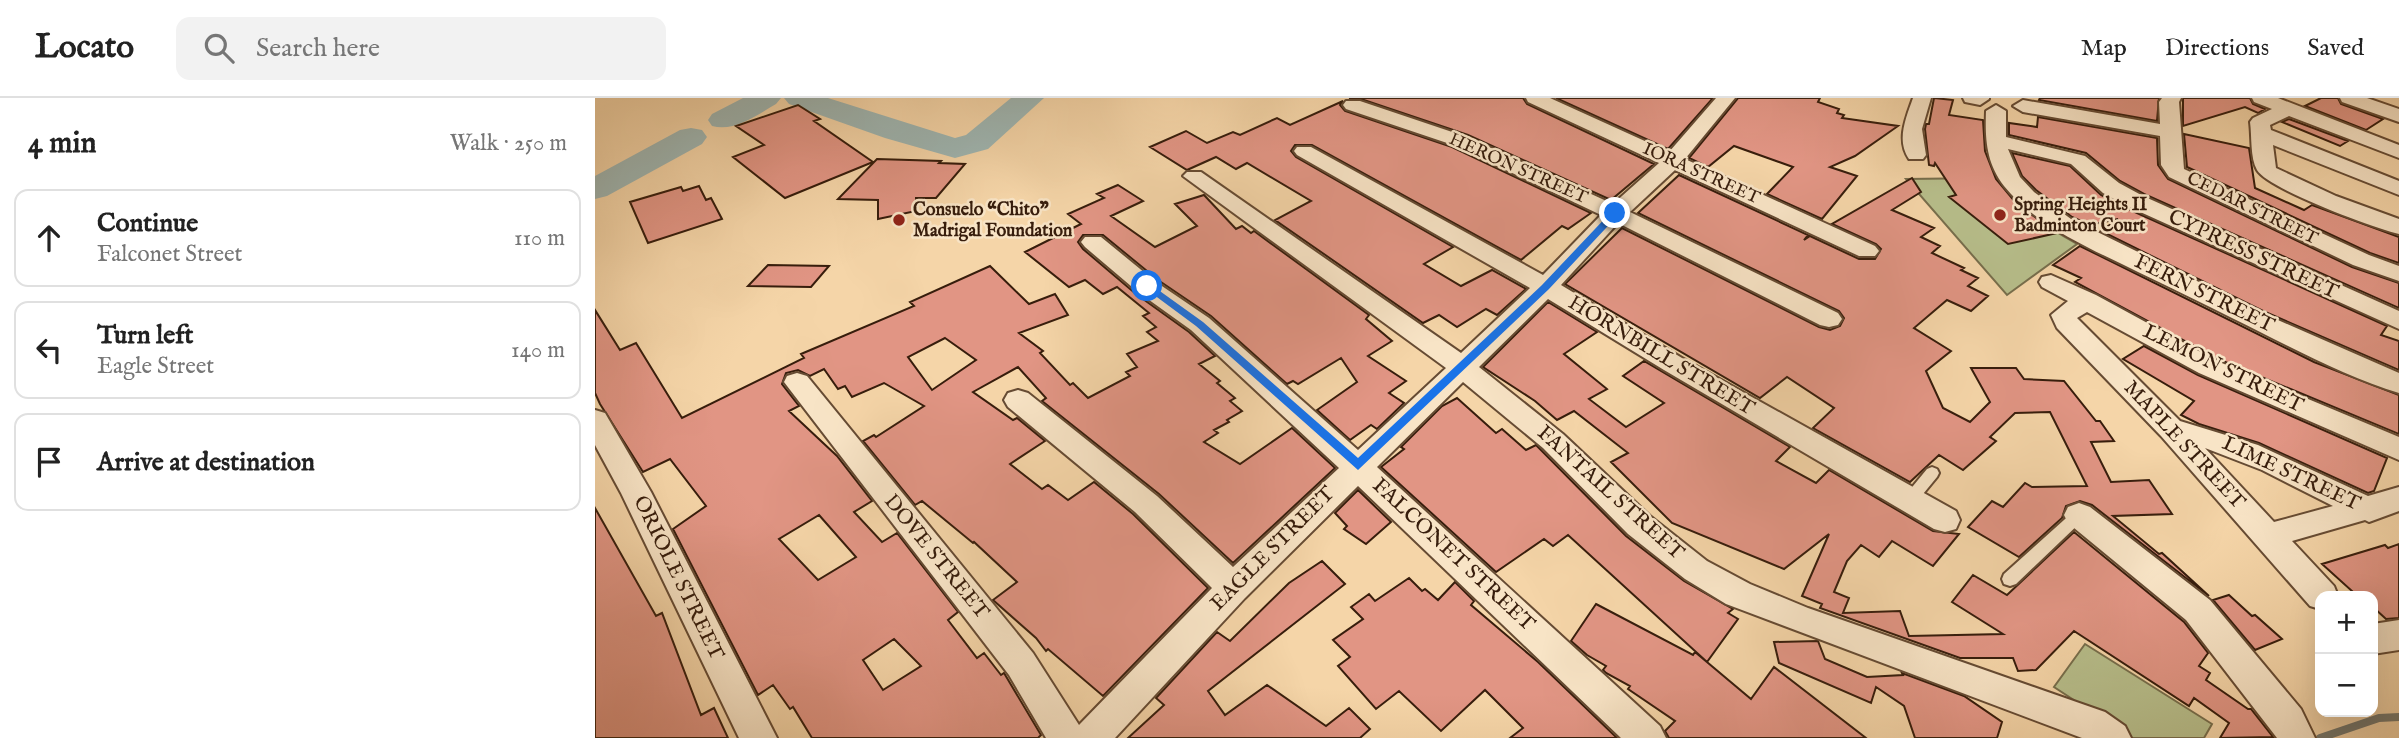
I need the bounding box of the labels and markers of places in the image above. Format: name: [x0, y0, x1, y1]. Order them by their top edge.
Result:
place label: Spring Heights II Badminton Court: [2014, 194, 2147, 238]
place label: Consuelo “Chito” Madrigal Foundation: [913, 199, 1073, 243]
marker: Spring Heights II Badminton Court: [1992, 207, 2008, 223]
marker: Consuelo “Chito” Madrigal Foundation: [891, 212, 907, 228]

